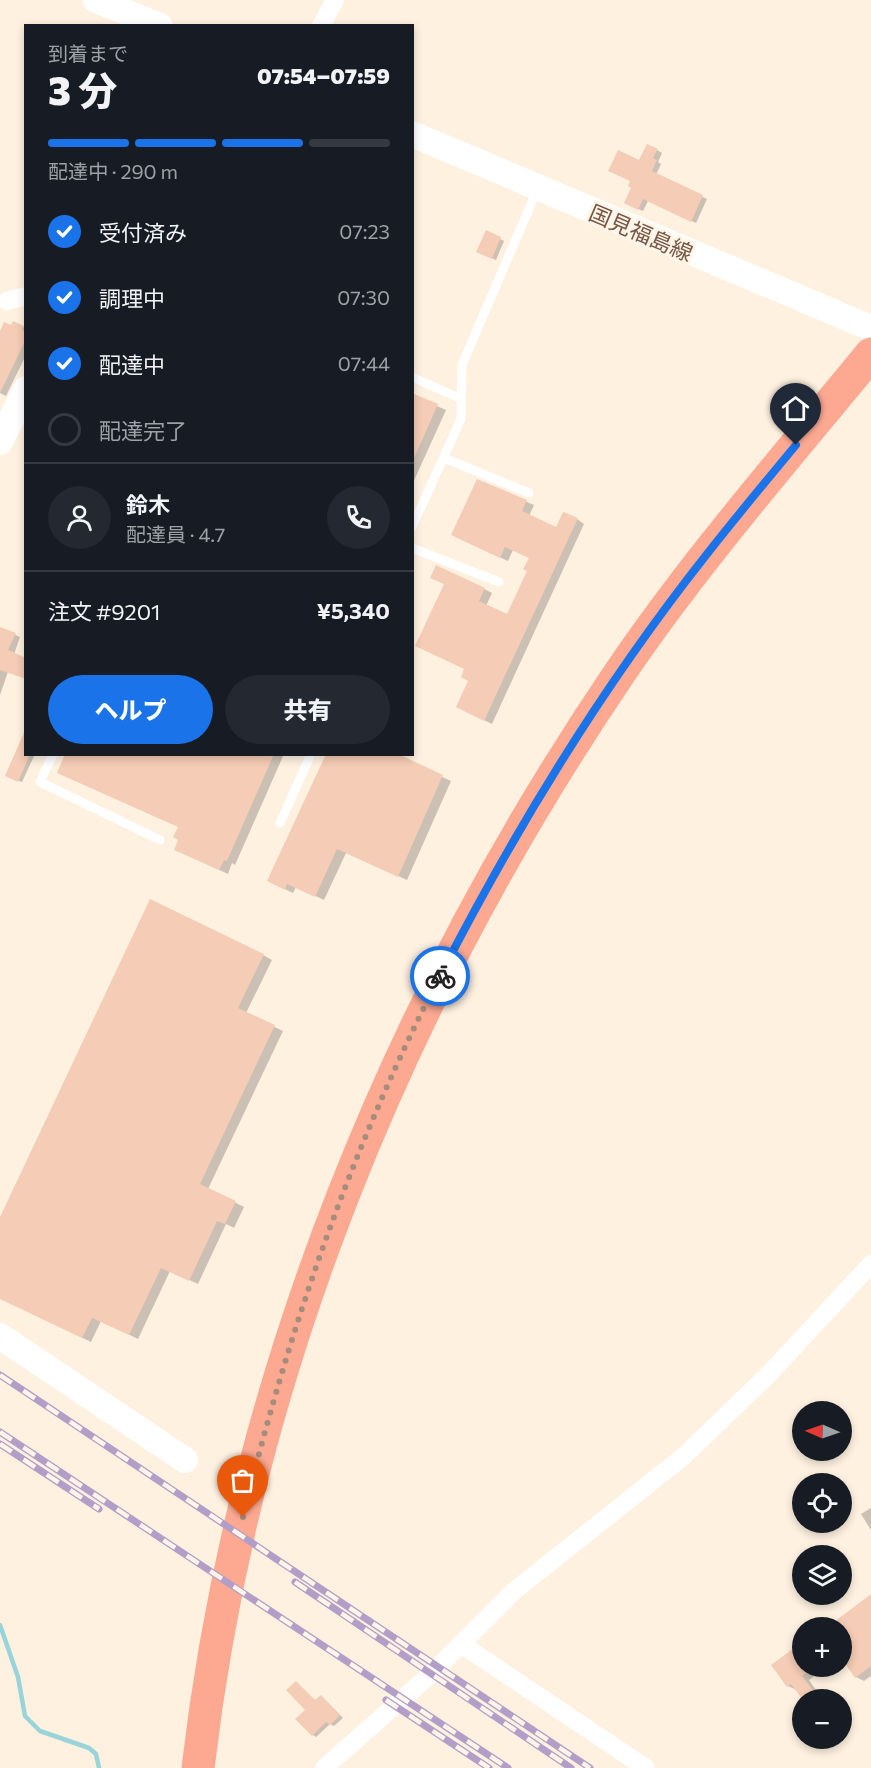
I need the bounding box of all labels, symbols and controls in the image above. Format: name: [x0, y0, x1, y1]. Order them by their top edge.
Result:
text: 到着まで: [48, 41, 128, 65]
text: 07:54–07:59: [257, 62, 390, 89]
text: 3 分: [48, 65, 117, 113]
text: 配達中 · 290 m: [48, 159, 178, 183]
street label: 国見福島線: [585, 199, 697, 266]
icon: check: [48, 215, 81, 248]
text: 受付済み: [99, 219, 187, 246]
text: 07:23: [339, 219, 390, 243]
icon: check: [48, 281, 81, 314]
text: 調理中: [99, 285, 165, 312]
text: 07:30: [337, 285, 390, 309]
icon: check: [48, 347, 81, 380]
text: 配達中: [99, 351, 165, 378]
text: 07:44: [338, 351, 390, 375]
pin: [770, 383, 821, 445]
icon: home: [779, 392, 812, 425]
text: 配達完了: [99, 417, 187, 444]
button: person: [48, 486, 111, 549]
button: phone: [327, 486, 390, 549]
text: 鈴木: [126, 491, 170, 518]
text: 配達員 · 4.7: [126, 522, 225, 546]
text: ¥5,340: [317, 597, 390, 624]
text: 注文 #9201: [48, 598, 160, 625]
button: ヘルプ: [48, 675, 213, 744]
button: 共有: [225, 675, 390, 744]
courier: [410, 946, 470, 1006]
icon: bike: [424, 960, 457, 993]
north arrow: [792, 1401, 852, 1461]
map controls: [792, 1401, 852, 1749]
pin: [217, 1455, 268, 1517]
icon: bag: [226, 1464, 259, 1497]
button: locate: [792, 1473, 852, 1533]
button: layers: [792, 1545, 852, 1605]
button: +: [792, 1617, 852, 1677]
button: −: [792, 1689, 852, 1749]

